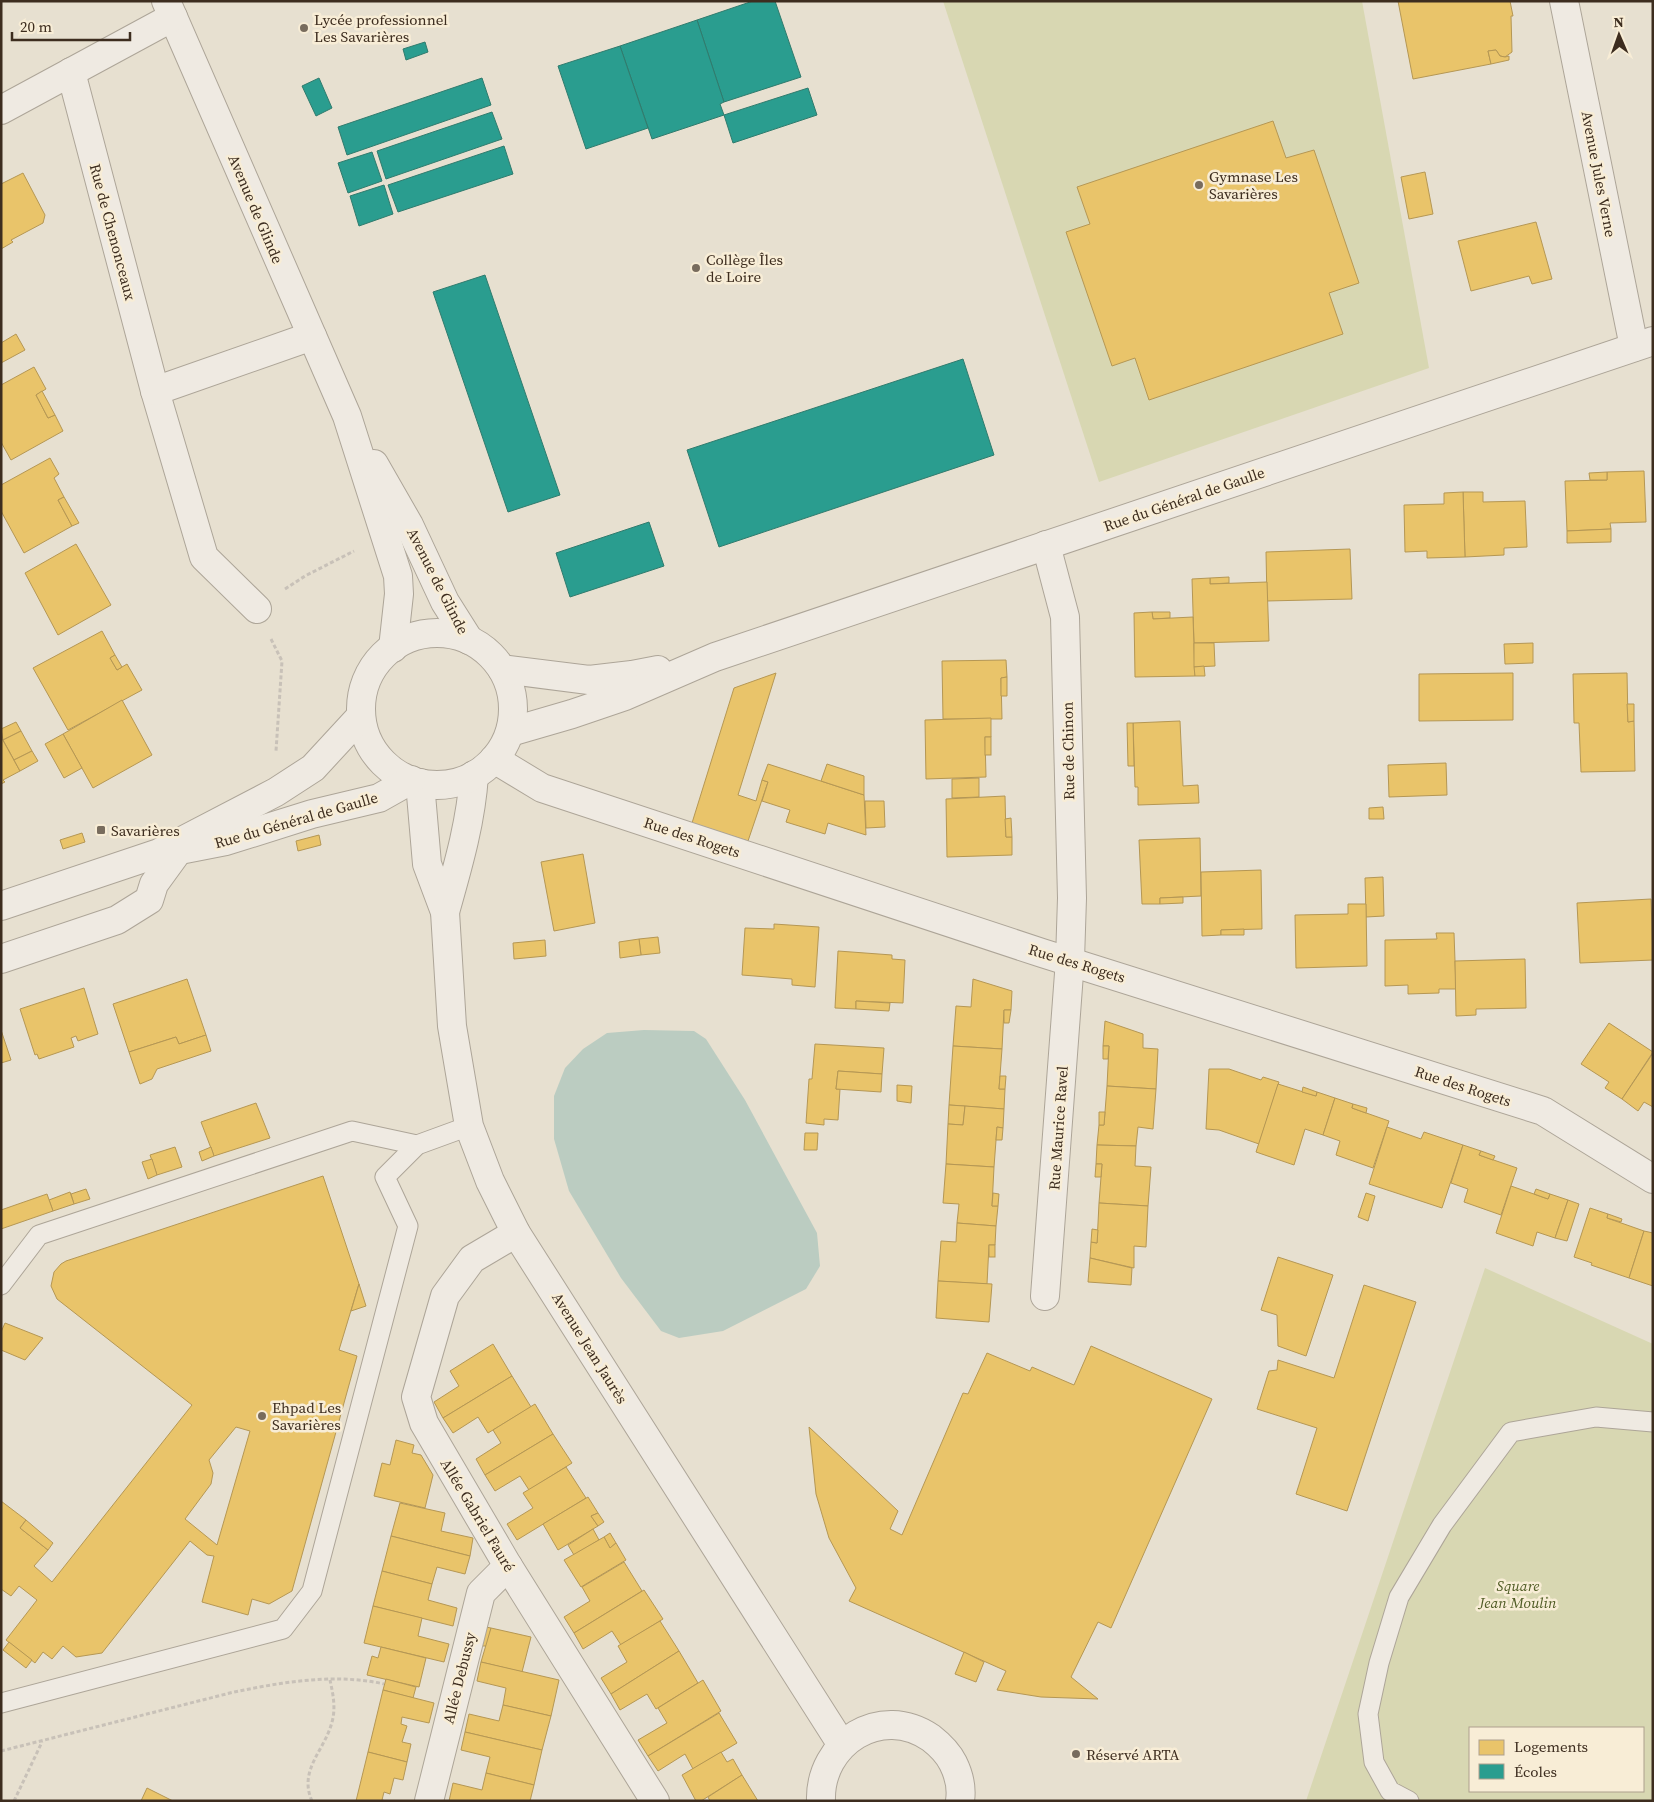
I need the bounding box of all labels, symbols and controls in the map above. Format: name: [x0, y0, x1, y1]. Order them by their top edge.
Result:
place label: Lycée professionnel Les Savarières: [314, 9, 448, 47]
scale bar: [12, 10, 130, 42]
north arrow: [1594, 10, 1644, 60]
text: N: [1613, 12, 1624, 32]
text: 20 m: [20, 16, 52, 37]
marker: Lycée professionnel Les Savarières: [298, 22, 310, 34]
street label: Avenue Jules Verne: [1576, 109, 1622, 239]
street label: Avenue de Glinde: [224, 151, 289, 267]
street label: Rue de Chenonceaux: [85, 161, 141, 303]
place label: Gymnase Les Savarières: [1209, 166, 1298, 204]
marker: Gymnase Les Savarières: [1193, 179, 1205, 191]
place label: Collège Îles de Loire: [706, 249, 783, 287]
marker: Collège Îles de Loire: [690, 262, 702, 274]
street label: Rue du Général de Gaulle: [1101, 461, 1268, 536]
street label: Avenue de Glinde: [402, 524, 474, 638]
street label: Rue de Chinon: [1057, 702, 1079, 800]
street label: Rue du Général de Gaulle: [212, 786, 381, 853]
street label: Rue des Rogets: [641, 812, 743, 862]
place label: Savarières: [111, 820, 180, 841]
marker: Savarières: [95, 824, 107, 836]
street label: Rue des Rogets: [1026, 938, 1128, 988]
street label: Rue des Rogets: [1412, 1061, 1514, 1111]
street label: Rue Maurice Ravel: [1043, 1065, 1073, 1191]
street label: Avenue Jean Jaurès: [547, 1288, 633, 1408]
place label: Ehpad Les Savarières: [272, 1397, 341, 1435]
marker: Ehpad Les Savarières: [256, 1410, 268, 1422]
street label: Allée Gabriel Fauré: [436, 1454, 520, 1576]
park label: Square Jean Moulin: [1478, 1575, 1557, 1613]
street label: Allée Debussy: [437, 1630, 481, 1726]
legend: [1469, 1727, 1644, 1792]
text: Logements: [1514, 1736, 1588, 1757]
place label: Réservé ARTA: [1086, 1744, 1179, 1765]
marker: Réservé ARTA: [1070, 1748, 1082, 1760]
text: Écoles: [1514, 1761, 1557, 1782]

